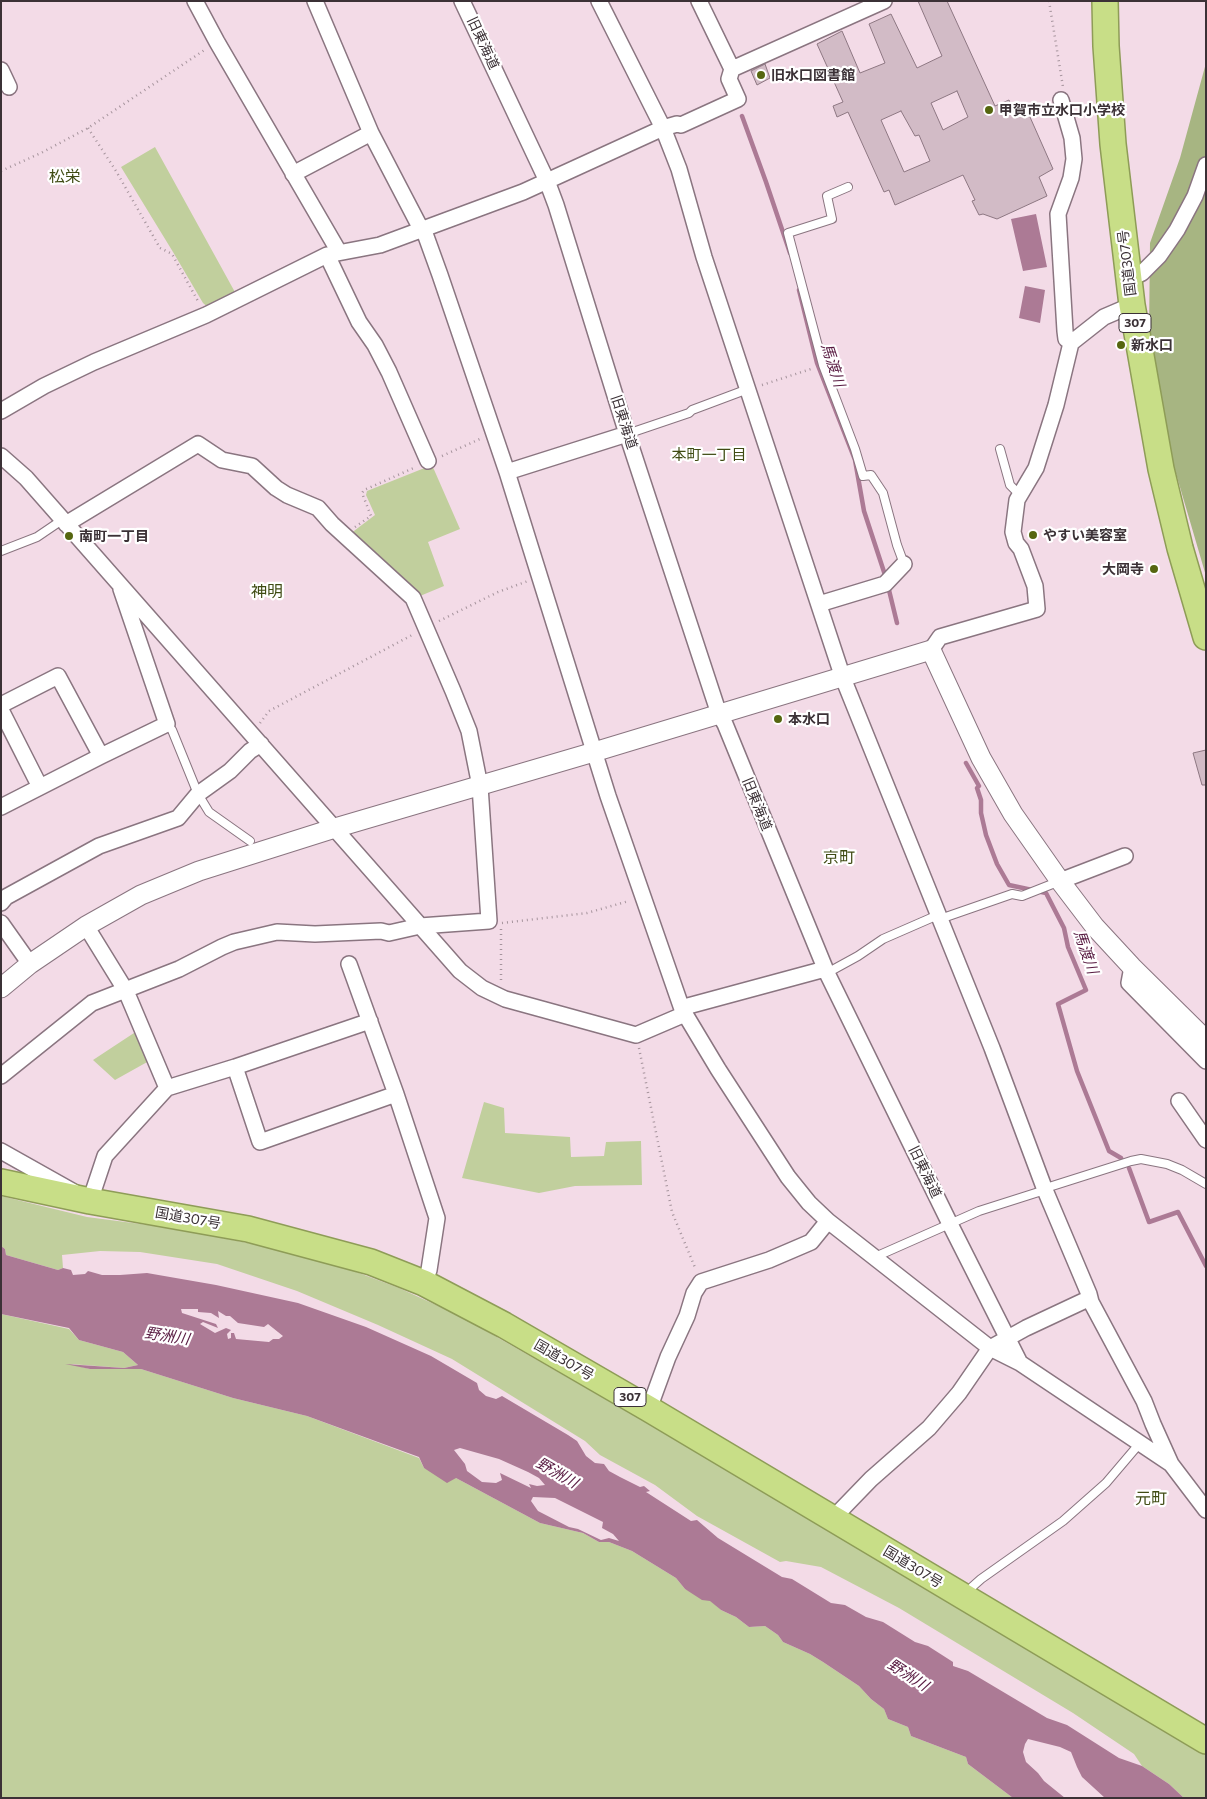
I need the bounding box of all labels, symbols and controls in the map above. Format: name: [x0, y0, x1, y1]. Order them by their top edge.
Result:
street label: 旧東海道: [464, 14, 502, 72]
place label: 旧水口図書館: [771, 67, 855, 83]
marker: 旧水口図書館: [755, 69, 767, 81]
place label: 甲賀市立水口小学校: [999, 102, 1125, 118]
marker: 甲賀市立水口小学校: [983, 104, 995, 116]
district label: 松栄: [49, 167, 81, 187]
street label: 国道307号: [1115, 229, 1139, 297]
road number: 307: [1119, 314, 1151, 332]
place label: 新水口: [1131, 337, 1173, 353]
marker: 新水口: [1115, 339, 1127, 351]
water label: 馬渡川: [817, 341, 849, 389]
street label: 旧東海道: [607, 393, 641, 451]
district label: 本町一丁目: [672, 446, 746, 464]
place label: やすい美容室: [1043, 527, 1127, 543]
place label: 南町一丁目: [79, 528, 149, 544]
marker: やすい美容室: [1027, 529, 1039, 541]
marker: 南町一丁目: [63, 530, 75, 542]
place label: 大岡寺: [1102, 561, 1144, 577]
marker: 大岡寺: [1148, 563, 1160, 575]
district label: 神明: [251, 582, 283, 602]
place label: 本水口: [788, 711, 830, 727]
marker: 本水口: [772, 713, 784, 725]
street label: 旧東海道: [739, 775, 775, 833]
district label: 京町: [823, 848, 855, 868]
water label: 馬渡川: [1070, 928, 1102, 976]
street label: 旧東海道: [905, 1143, 945, 1201]
street label: 国道307号: [154, 1204, 222, 1232]
water label: 野洲川: [143, 1324, 191, 1348]
street label: 国道307号: [531, 1336, 597, 1384]
road number: 307: [614, 1388, 646, 1406]
water label: 野洲川: [533, 1454, 581, 1492]
district label: 元町: [1135, 1489, 1167, 1509]
street label: 国道307号: [880, 1543, 946, 1591]
water label: 野洲川: [884, 1655, 932, 1695]

